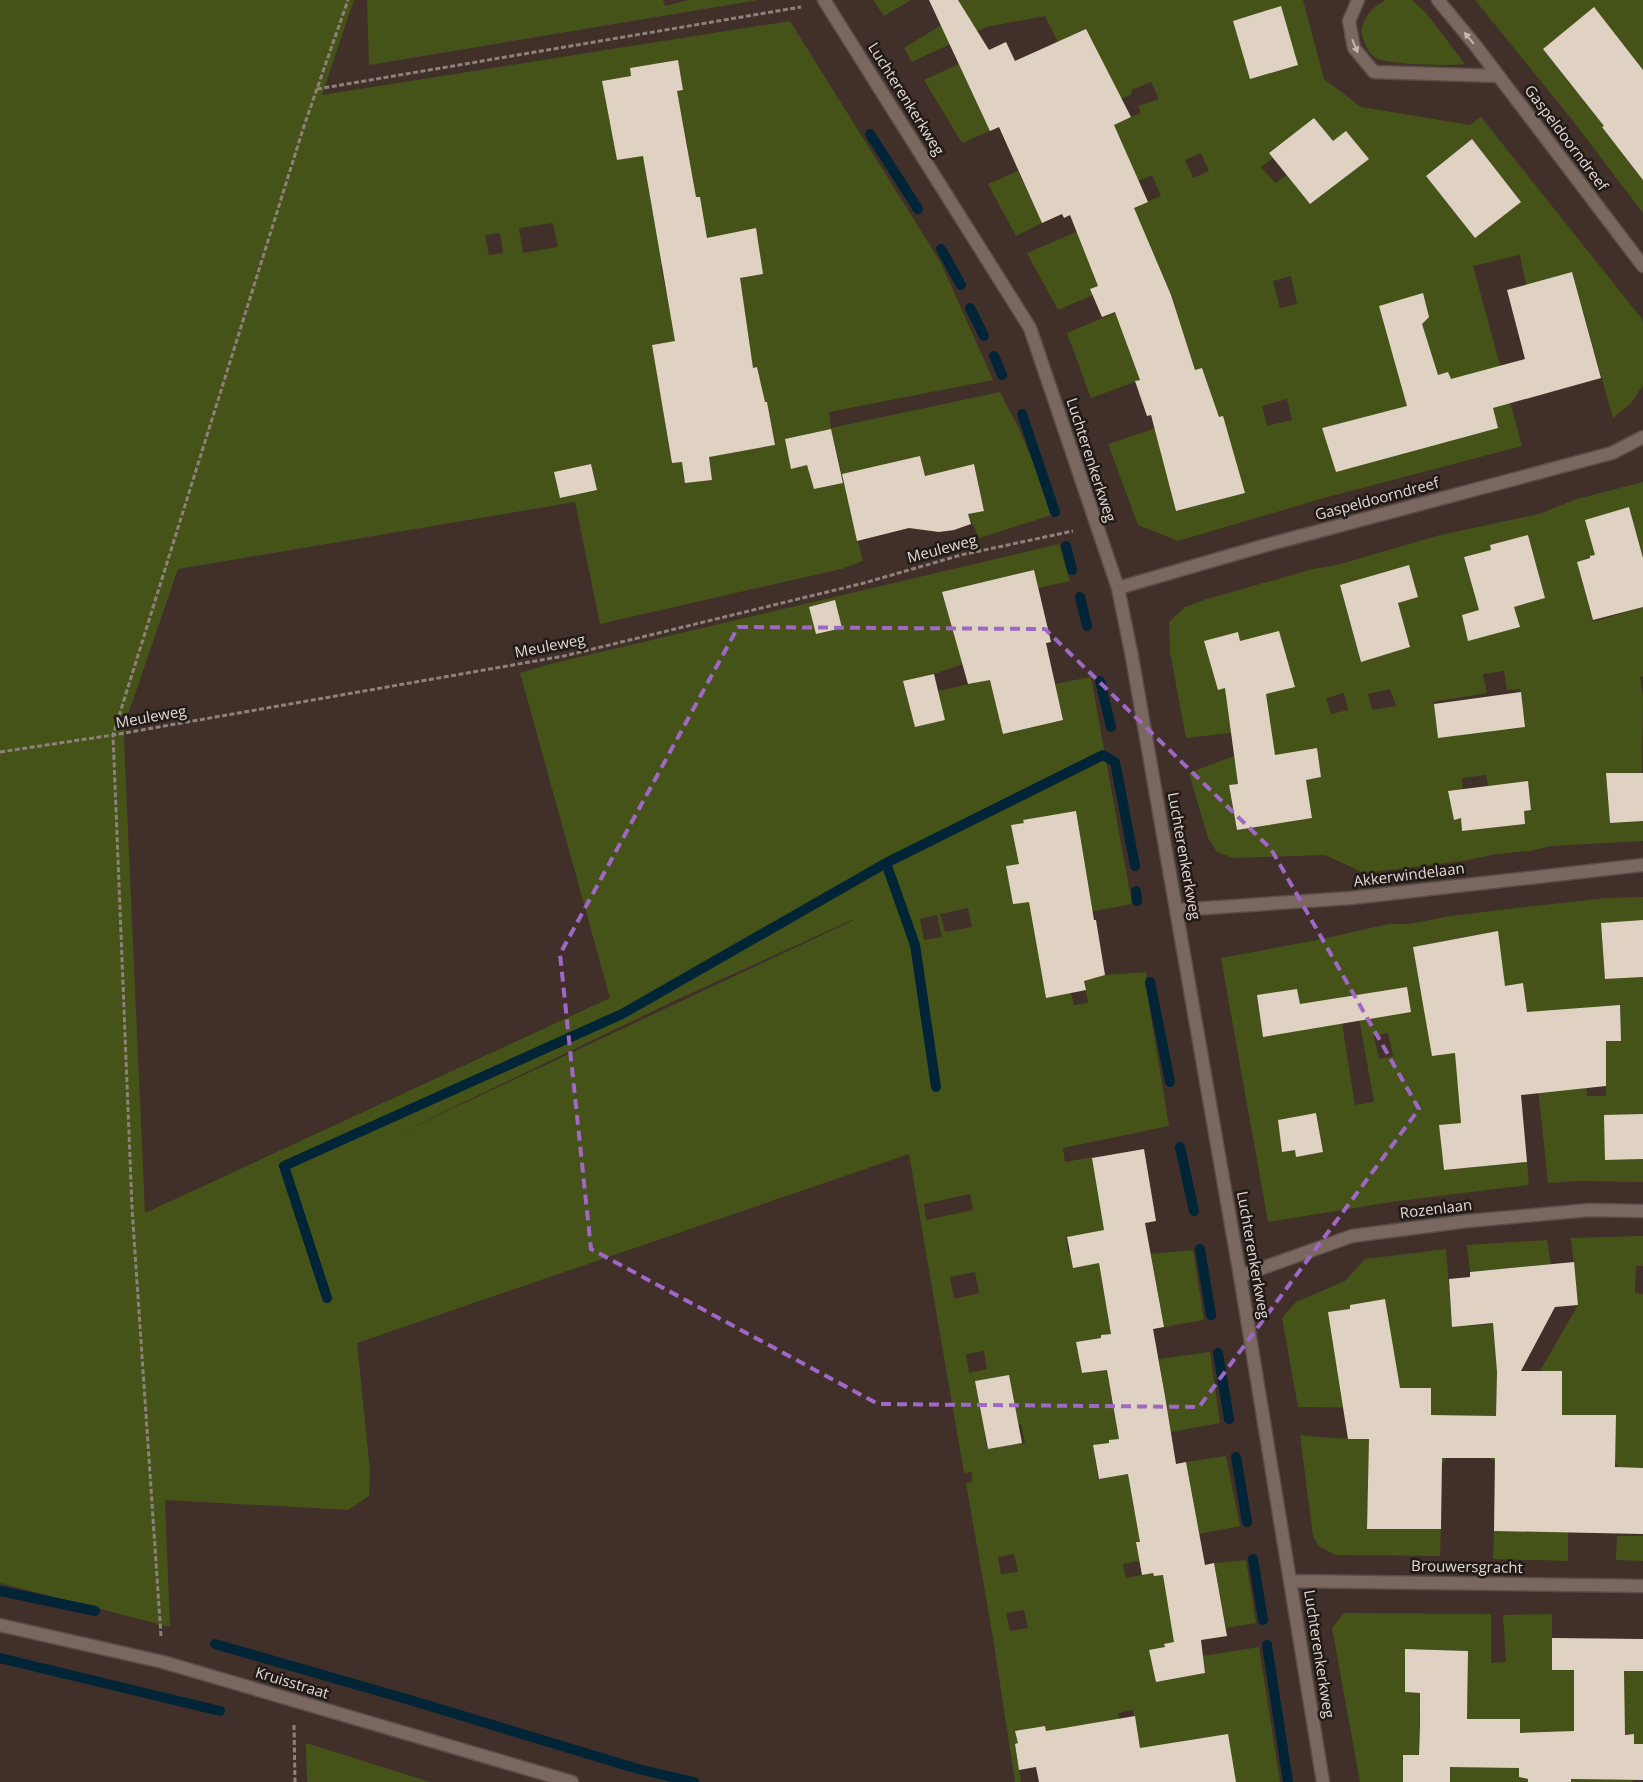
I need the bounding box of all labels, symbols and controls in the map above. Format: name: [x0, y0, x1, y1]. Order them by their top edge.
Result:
one-way arrow: [1464, 32, 1475, 44]
street label: Luchterenkerkweg: [864, 38, 950, 159]
one-way arrow: [1351, 39, 1359, 54]
street label: Gaspeldoorndreef: [1520, 80, 1614, 195]
street label: Luchterenkerkweg: [1062, 395, 1121, 524]
street label: Gaspeldoorndreef: [1313, 472, 1442, 524]
street label: Meuleweg: [905, 529, 979, 567]
street label: Meuleweg: [513, 628, 587, 662]
street label: Meuleweg: [114, 700, 188, 732]
street label: Luchterenkerkweg: [1164, 790, 1206, 921]
street label: Akkerwindelaan: [1352, 857, 1466, 891]
street label: Luchterenkerkweg: [1233, 1189, 1275, 1320]
street label: Rozenlaan: [1399, 1194, 1473, 1222]
street label: Brouwersgracht: [1411, 1555, 1523, 1577]
street label: Luchterenkerkweg: [1300, 1588, 1340, 1719]
street label: Kruisstraat: [253, 1661, 332, 1703]

